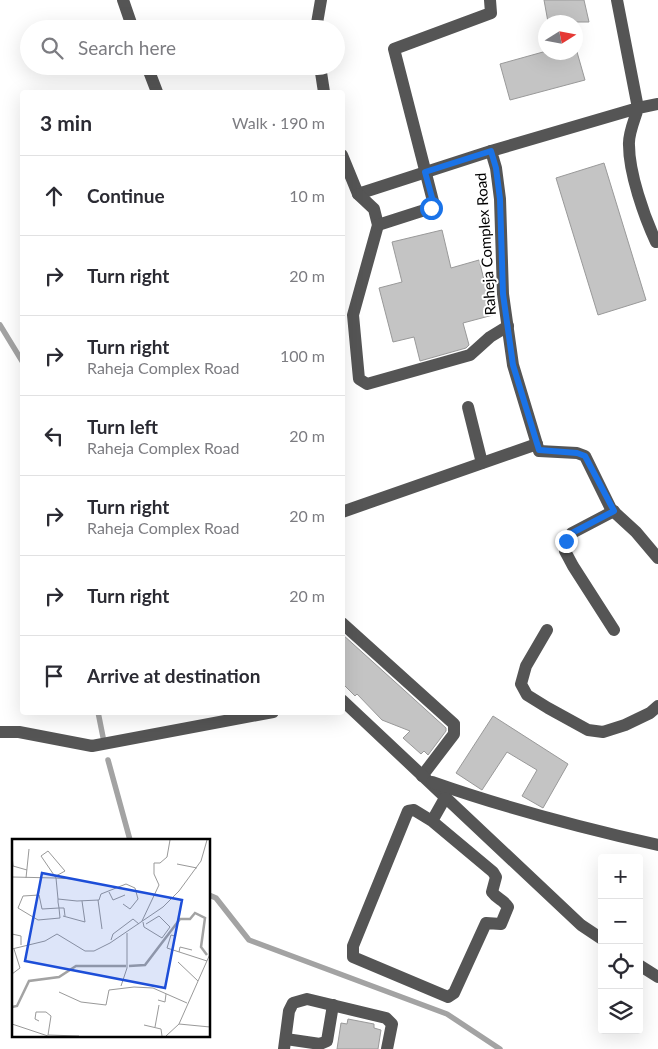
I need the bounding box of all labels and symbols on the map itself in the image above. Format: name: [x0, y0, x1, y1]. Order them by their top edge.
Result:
north arrow: [538, 15, 583, 60]
street label: Raheja Complex Road: [471, 172, 499, 316]
route start: [420, 197, 443, 220]
route end: [555, 530, 578, 553]
inset map: [12, 839, 210, 1036]

